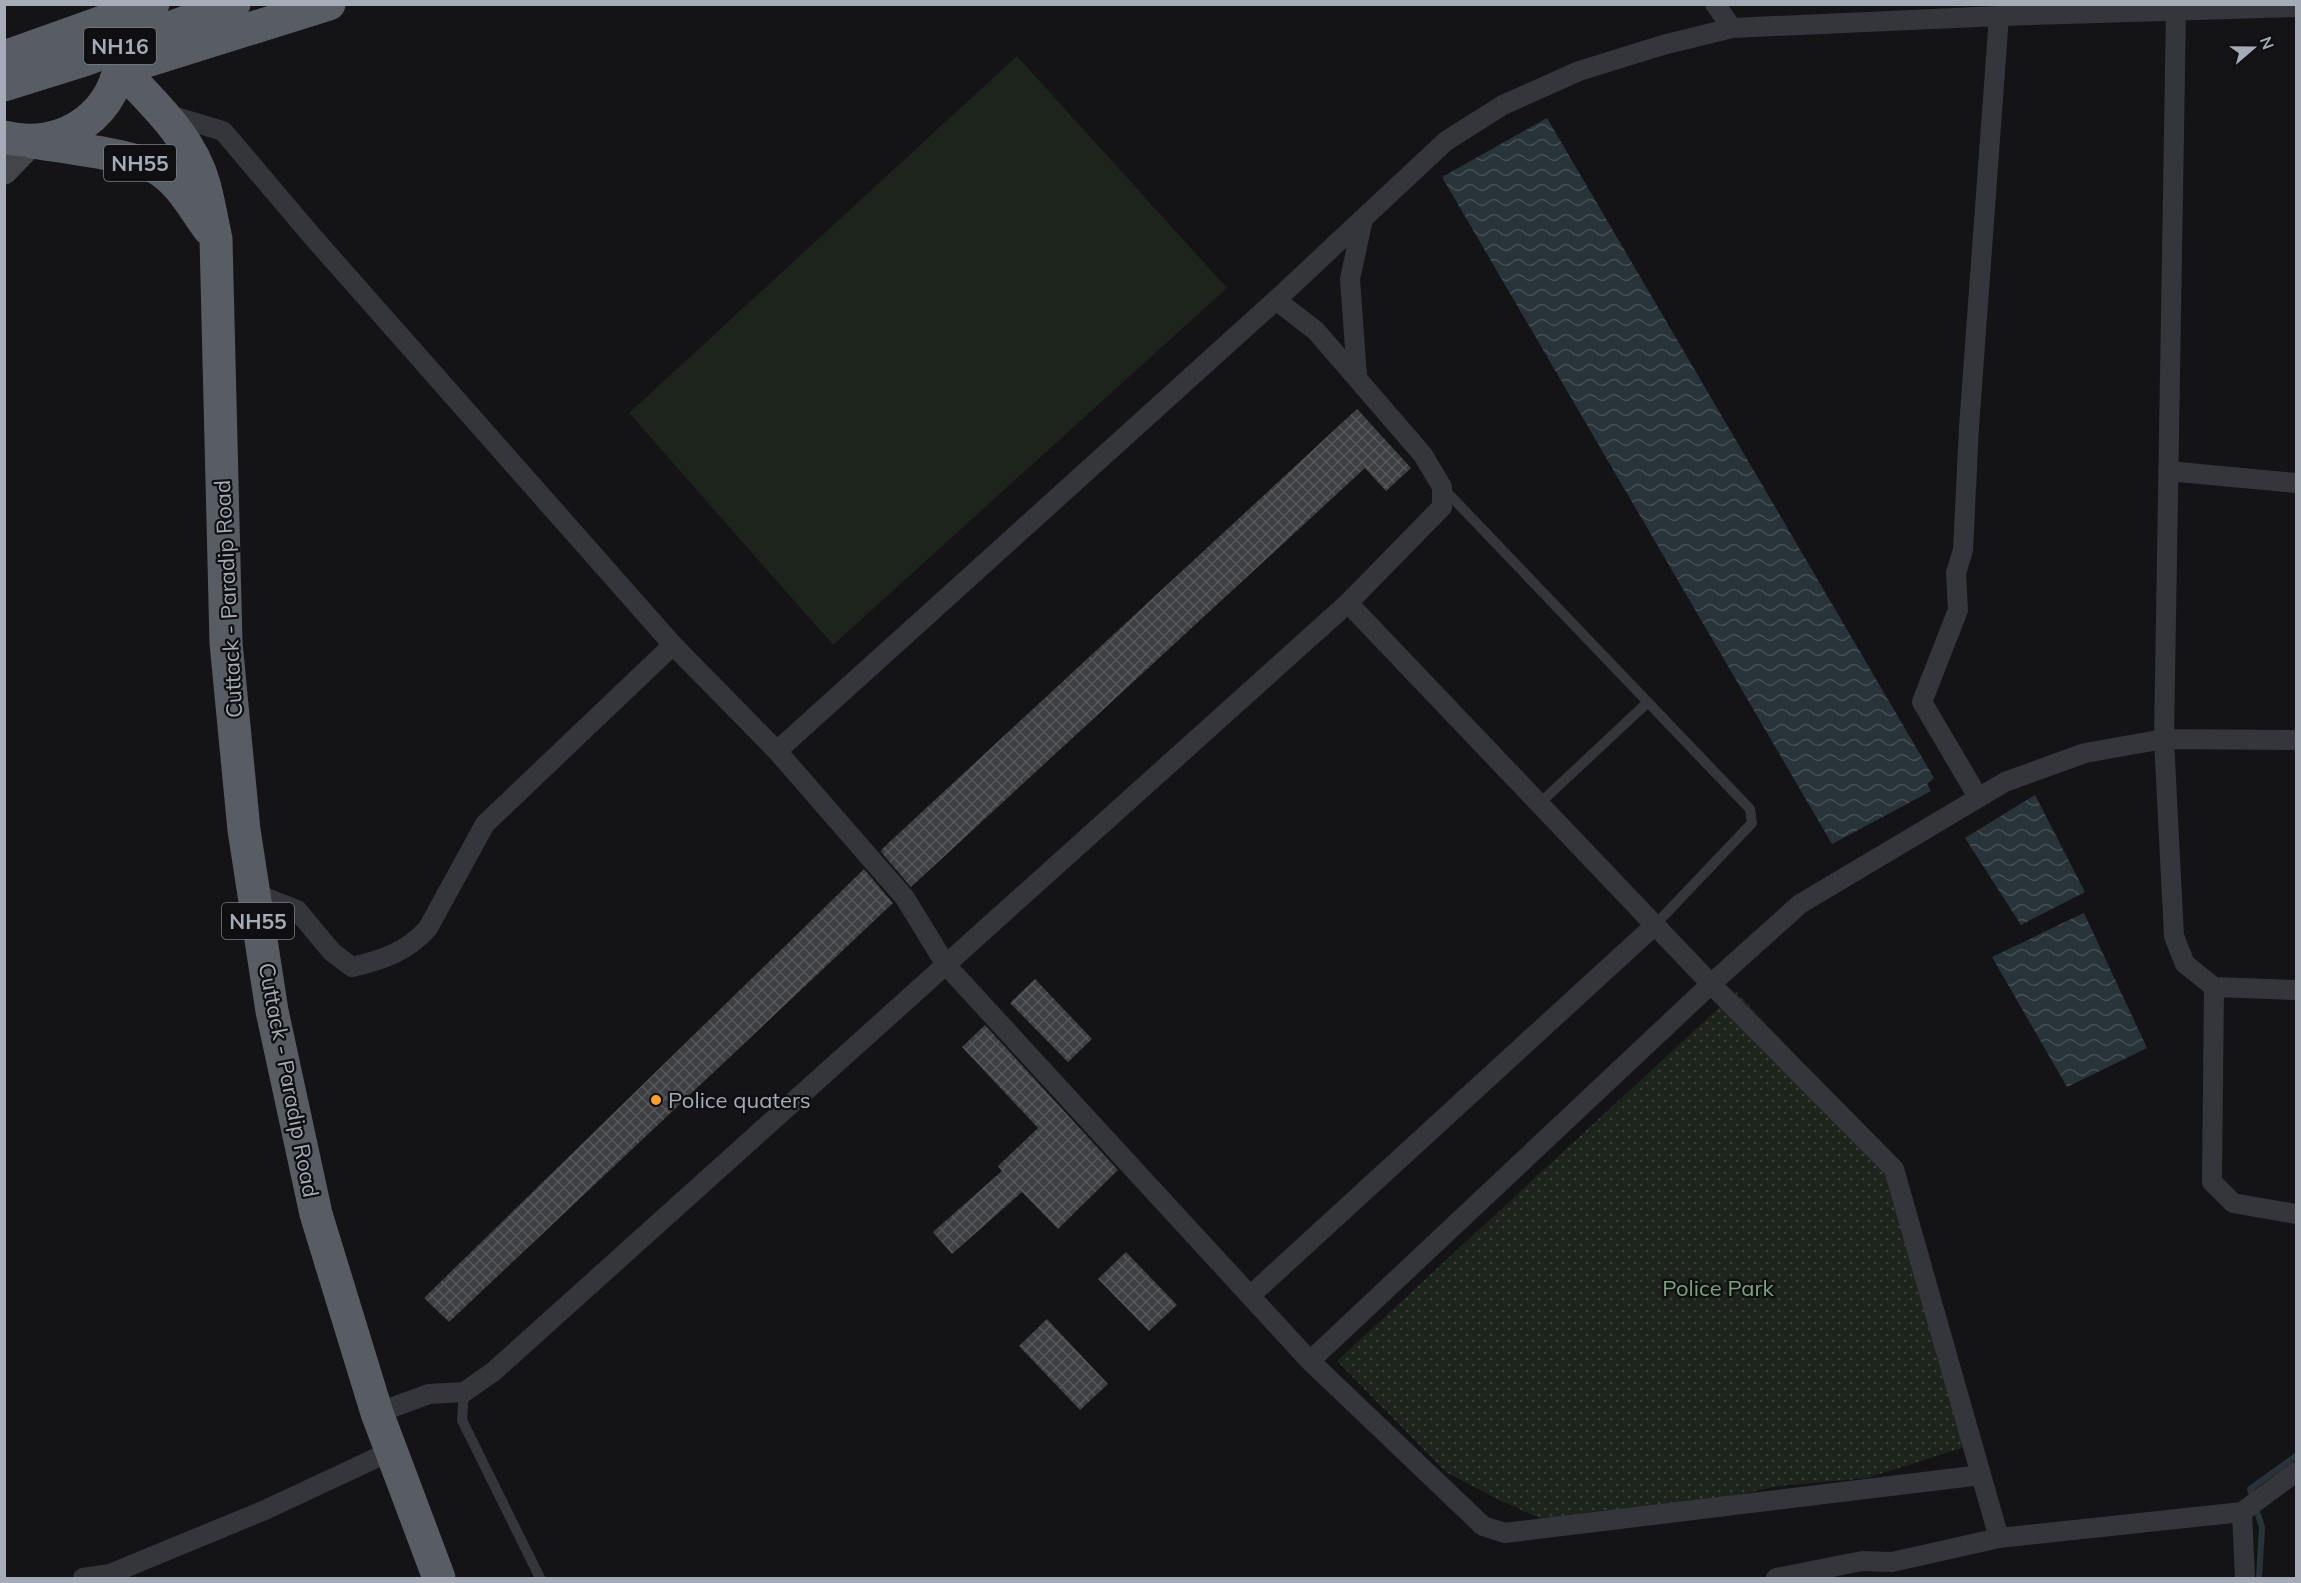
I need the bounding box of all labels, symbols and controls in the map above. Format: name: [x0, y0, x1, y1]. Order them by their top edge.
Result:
north arrow: [2223, 18, 2283, 78]
road number: NH16: [84, 28, 156, 64]
text: N: [2256, 34, 2279, 52]
road number: NH55: [104, 145, 176, 181]
street label: Cuttack - Paradip Road: [208, 479, 248, 719]
road number: NH55: [222, 903, 294, 939]
street label: Cuttack - Paradip Road: [253, 960, 325, 1200]
place label: Police quaters: [668, 1086, 811, 1114]
marker: Police quaters: [649, 1093, 663, 1107]
park label: Police Park: [1662, 1274, 1774, 1302]

